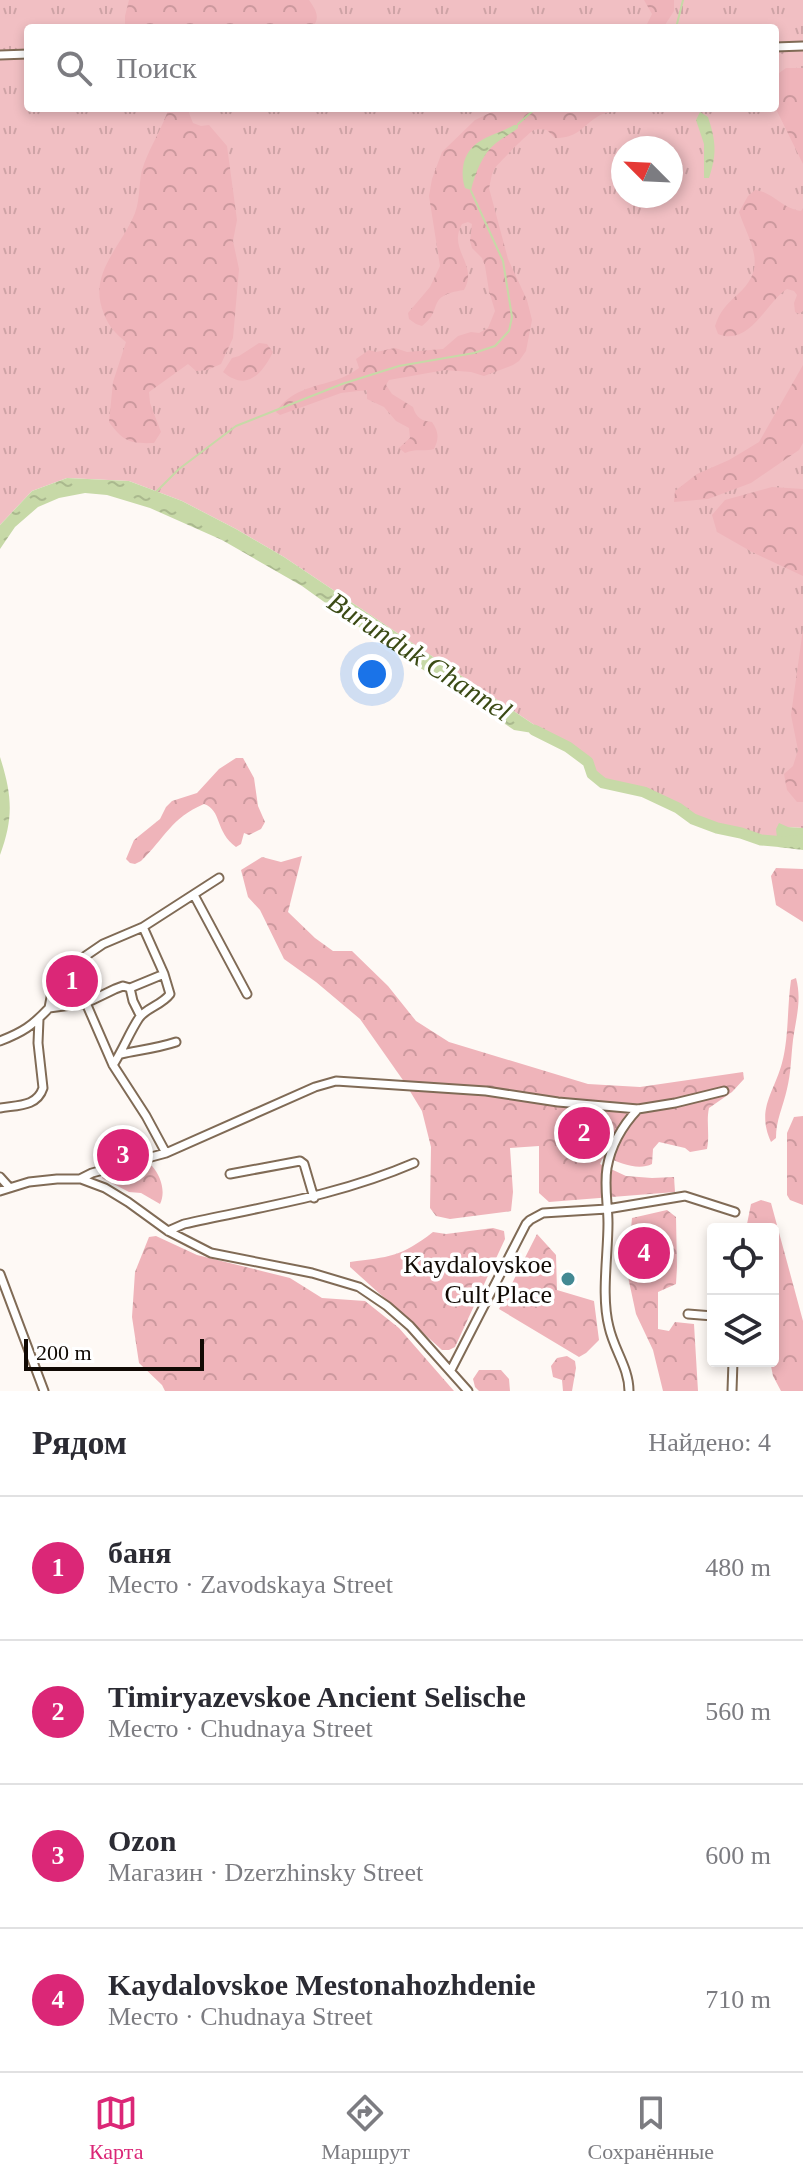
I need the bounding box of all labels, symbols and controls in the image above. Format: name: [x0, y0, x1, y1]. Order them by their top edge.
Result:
search box: [24, 24, 779, 112]
icon: search: [52, 46, 96, 90]
text: Поиск: [116, 51, 197, 84]
north arrow: [611, 136, 683, 208]
water label: Burunduk Channel: [322, 586, 517, 727]
your location: [352, 654, 392, 694]
pin: 1: [46, 951, 98, 1011]
pin: 2: [558, 1103, 610, 1163]
pin: 3: [97, 1125, 149, 1185]
pin: 4: [618, 1223, 670, 1283]
map controls: [707, 1223, 779, 1367]
button: locate: [707, 1223, 779, 1295]
place label: Kaydalovskoe Cult Place: [403, 1250, 552, 1309]
marker: Kaydalovskoe Cult Place: [559, 1270, 577, 1288]
button: layers: [707, 1295, 779, 1367]
scale bar: [24, 1335, 204, 1371]
text: 200 m: [36, 1340, 92, 1365]
text: Рядом: [32, 1424, 127, 1461]
text: Найдено: 4: [648, 1428, 771, 1457]
text: баня: [108, 1536, 172, 1569]
text: 1: [52, 1553, 65, 1582]
text: 480 m: [705, 1553, 771, 1582]
text: Место · Zavodskaya Street: [108, 1570, 393, 1599]
text: Timiryazevskoe Ancient Selische: [108, 1680, 526, 1713]
text: 2: [52, 1697, 65, 1726]
text: 560 m: [705, 1697, 771, 1726]
text: Место · Chudnaya Street: [108, 1714, 373, 1743]
text: Ozon: [108, 1824, 176, 1857]
text: 3: [52, 1841, 65, 1870]
text: 600 m: [705, 1841, 771, 1870]
text: Магазин · Dzerzhinsky Street: [108, 1858, 423, 1887]
text: Kaydalovskoe Mestonahozhdenie: [108, 1968, 536, 2001]
text: 4: [52, 1985, 65, 2014]
text: 710 m: [705, 1985, 771, 2014]
text: Место · Chudnaya Street: [108, 2002, 373, 2031]
tab: Карта: [89, 2091, 143, 2165]
tab: Маршрут: [321, 2091, 410, 2165]
tab: Сохранённые: [588, 2091, 714, 2165]

